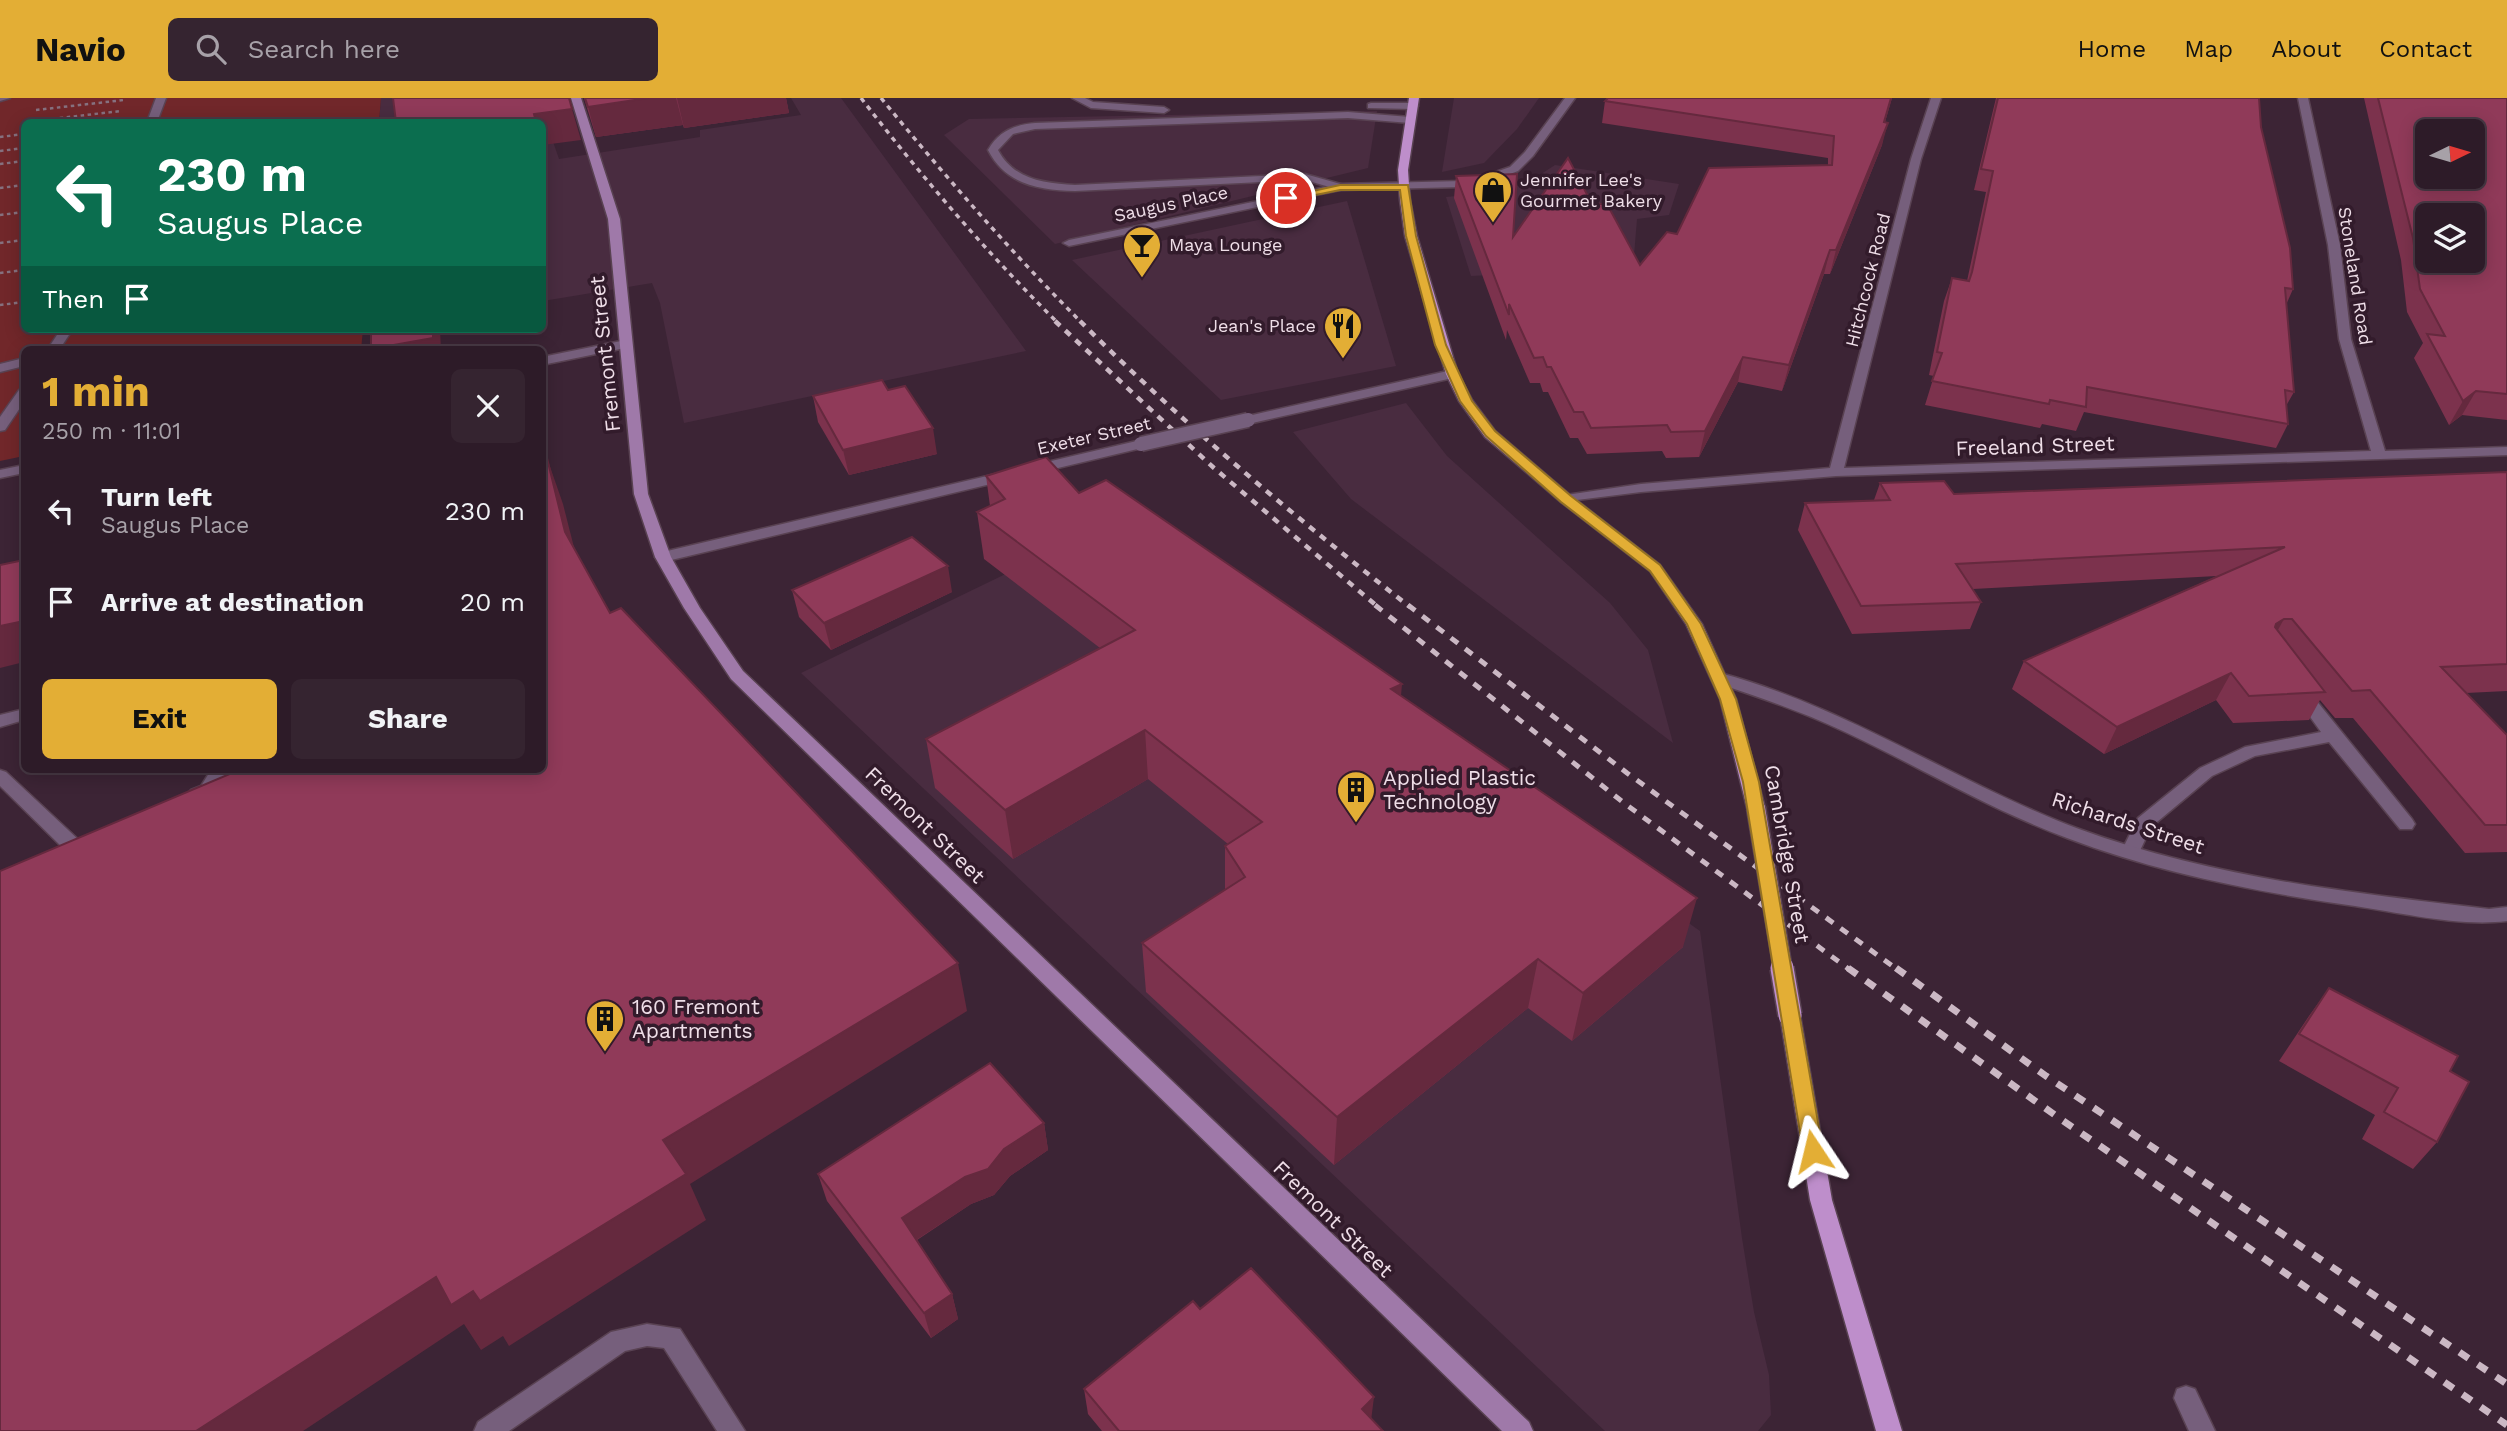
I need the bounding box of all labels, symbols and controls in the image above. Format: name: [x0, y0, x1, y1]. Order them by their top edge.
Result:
search box: [168, 18, 658, 81]
text: Navio: [35, 30, 126, 69]
icon: search: [192, 30, 230, 68]
text: Search here: [248, 34, 400, 64]
text: Home: [2078, 35, 2146, 63]
text: Map: [2184, 35, 2233, 63]
text: About: [2271, 35, 2341, 63]
text: Contact: [2379, 35, 2472, 63]
north arrow: [2415, 119, 2485, 189]
map controls: [2415, 119, 2485, 273]
text: 230 m: [157, 145, 307, 203]
icon: left: [42, 147, 133, 238]
pin: [1256, 168, 1316, 228]
shop icon: Jennifer Lee's Gourmet Bakery: [1472, 169, 1514, 224]
place label: Jennifer Lee's Gourmet Bakery: [1520, 169, 1663, 211]
icon: arrive: [1267, 179, 1305, 217]
street label: Saugus Place: [1112, 181, 1230, 226]
button: layers: [2415, 203, 2485, 273]
text: Saugus Place: [157, 204, 363, 242]
street label: Stoneland Road: [2334, 205, 2377, 347]
street label: Hitchcock Road: [1841, 211, 1894, 349]
bar icon: Maya Lounge: [1121, 224, 1163, 279]
place label: Maya Lounge: [1169, 234, 1282, 255]
street label: Fremont Street: [584, 275, 625, 433]
icon: arrive: [118, 280, 156, 318]
text: Then: [42, 284, 104, 314]
restaurant icon: Jean's Place: [1322, 305, 1364, 360]
place label: Jean's Place: [1208, 315, 1316, 336]
text: 1 min: [42, 367, 150, 416]
button: close: [451, 369, 525, 443]
street label: Exeter Street: [1035, 412, 1153, 459]
text: 250 m · 11:01: [42, 418, 181, 445]
street label: Freeland Street: [1955, 430, 2115, 461]
text: Turn left: [101, 482, 212, 512]
icon: left: [42, 492, 80, 530]
text: 230 m: [445, 496, 525, 526]
text: Saugus Place: [101, 512, 249, 539]
icon: arrive: [42, 583, 80, 621]
text: Arrive at destination: [101, 587, 364, 617]
text: 20 m: [460, 587, 525, 617]
button: Exit: [42, 679, 277, 759]
button: Share: [291, 679, 525, 759]
street label: Fremont Street: [860, 761, 991, 888]
street label: Cambridge Street: [1760, 763, 1816, 945]
place label: Applied Plastic Technology: [1383, 765, 1536, 814]
building icon: Applied Plastic Technology: [1335, 769, 1377, 824]
street label: Richards Street: [2049, 786, 2208, 859]
place label: 160 Fremont Apartments: [632, 994, 760, 1043]
building icon: 160 Fremont Apartments: [584, 998, 626, 1053]
position arrow: [1776, 1114, 1850, 1188]
street label: Fremont Street: [1268, 1155, 1399, 1282]

